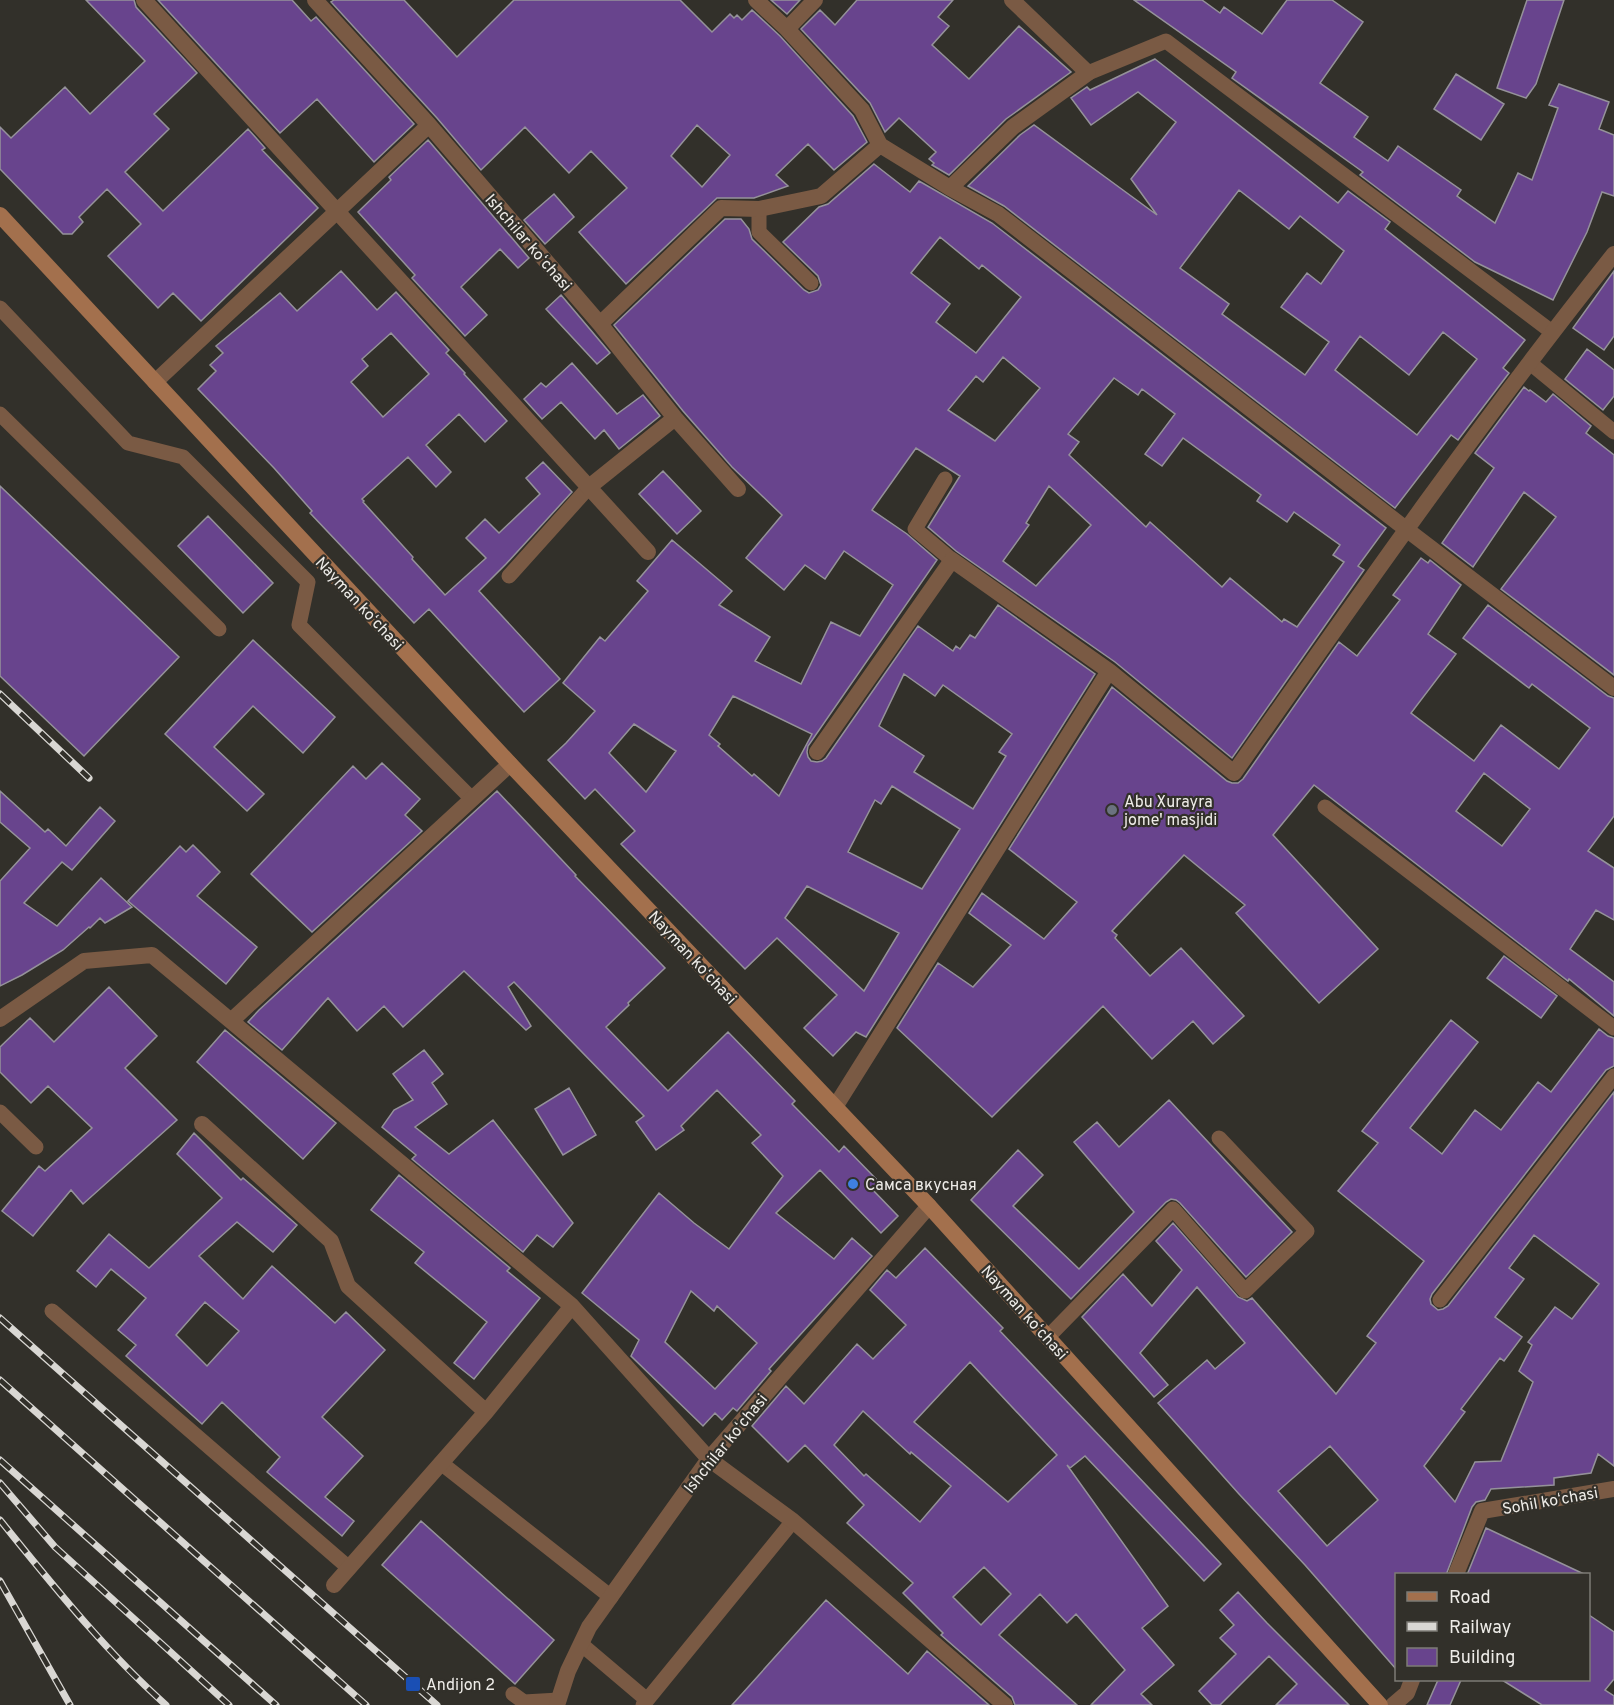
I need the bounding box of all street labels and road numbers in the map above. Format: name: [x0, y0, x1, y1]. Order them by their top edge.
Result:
street label: Ishchilar koʻchasi: [480, 191, 575, 296]
street label: Nayman koʻchasi: [310, 553, 407, 655]
street label: Nayman koʻchasi: [643, 907, 740, 1009]
street label: Nayman koʻchasi: [976, 1262, 1071, 1365]
street label: Ishchilar koʻchasi: [680, 1390, 773, 1498]
street label: Sohil koʻchasi: [1501, 1484, 1600, 1520]

